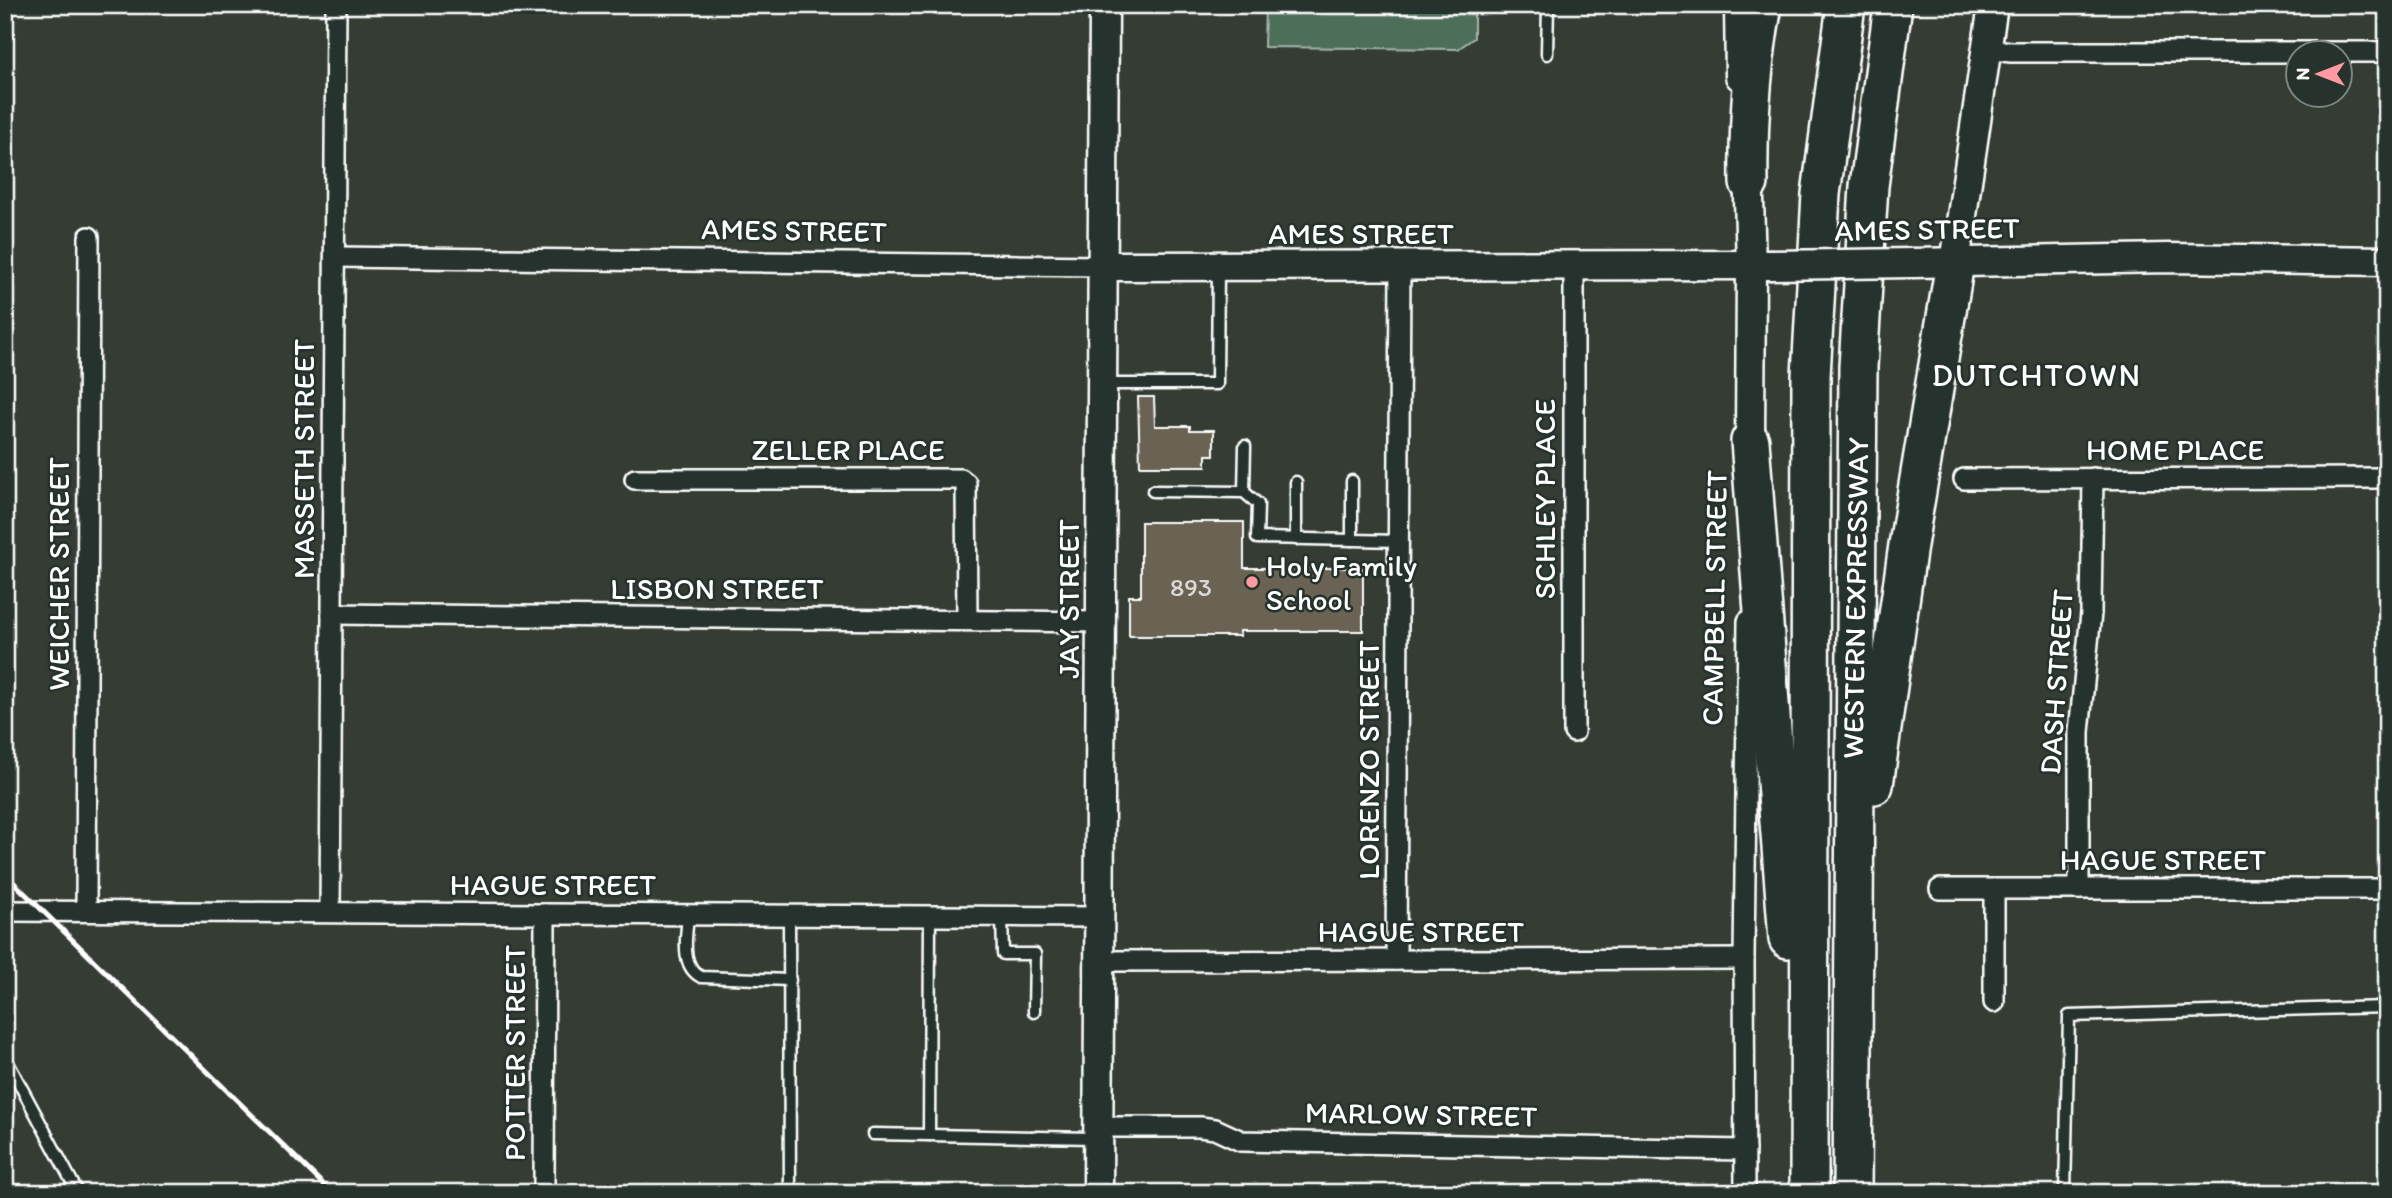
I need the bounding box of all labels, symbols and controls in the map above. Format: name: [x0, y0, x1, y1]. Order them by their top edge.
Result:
north arrow: [2284, 38, 2354, 108]
text: N: [2291, 68, 2314, 80]
street label: AMES STREET: [1834, 209, 2020, 249]
street label: AMES STREET: [701, 210, 887, 250]
street label: AMES STREET: [1268, 215, 1454, 252]
street label: MASSETH STREET: [285, 339, 322, 579]
district label: DUTCHTOWN: [1932, 356, 2142, 394]
street label: SCHLEY PLACE: [1526, 399, 1563, 599]
street label: ZELLER PLACE: [752, 431, 944, 468]
street label: HOME PLACE: [2086, 431, 2264, 468]
street label: WESTERN EXPRESSWAY: [1834, 437, 1876, 759]
street label: WEICHER STREET: [40, 457, 77, 691]
street label: CAMPBELL STREET: [1693, 470, 1735, 726]
street label: JAY STREET: [1050, 519, 1087, 679]
place label: Holy Family School: [1266, 547, 1417, 618]
street label: LISBON STREET: [610, 570, 824, 607]
house number: 893: [1170, 571, 1212, 603]
marker: Holy Family School: [1244, 574, 1260, 590]
street label: DASH STREET: [2031, 588, 2081, 776]
street label: LORENZO STREET: [1350, 640, 1387, 880]
street label: HAGUE STREET: [2060, 841, 2266, 878]
street label: HAGUE STREET: [450, 866, 656, 903]
street label: HAGUE STREET: [1318, 913, 1524, 950]
street label: POTTER STREET: [496, 945, 533, 1161]
street label: MARLOW STREET: [1304, 1093, 1538, 1135]

